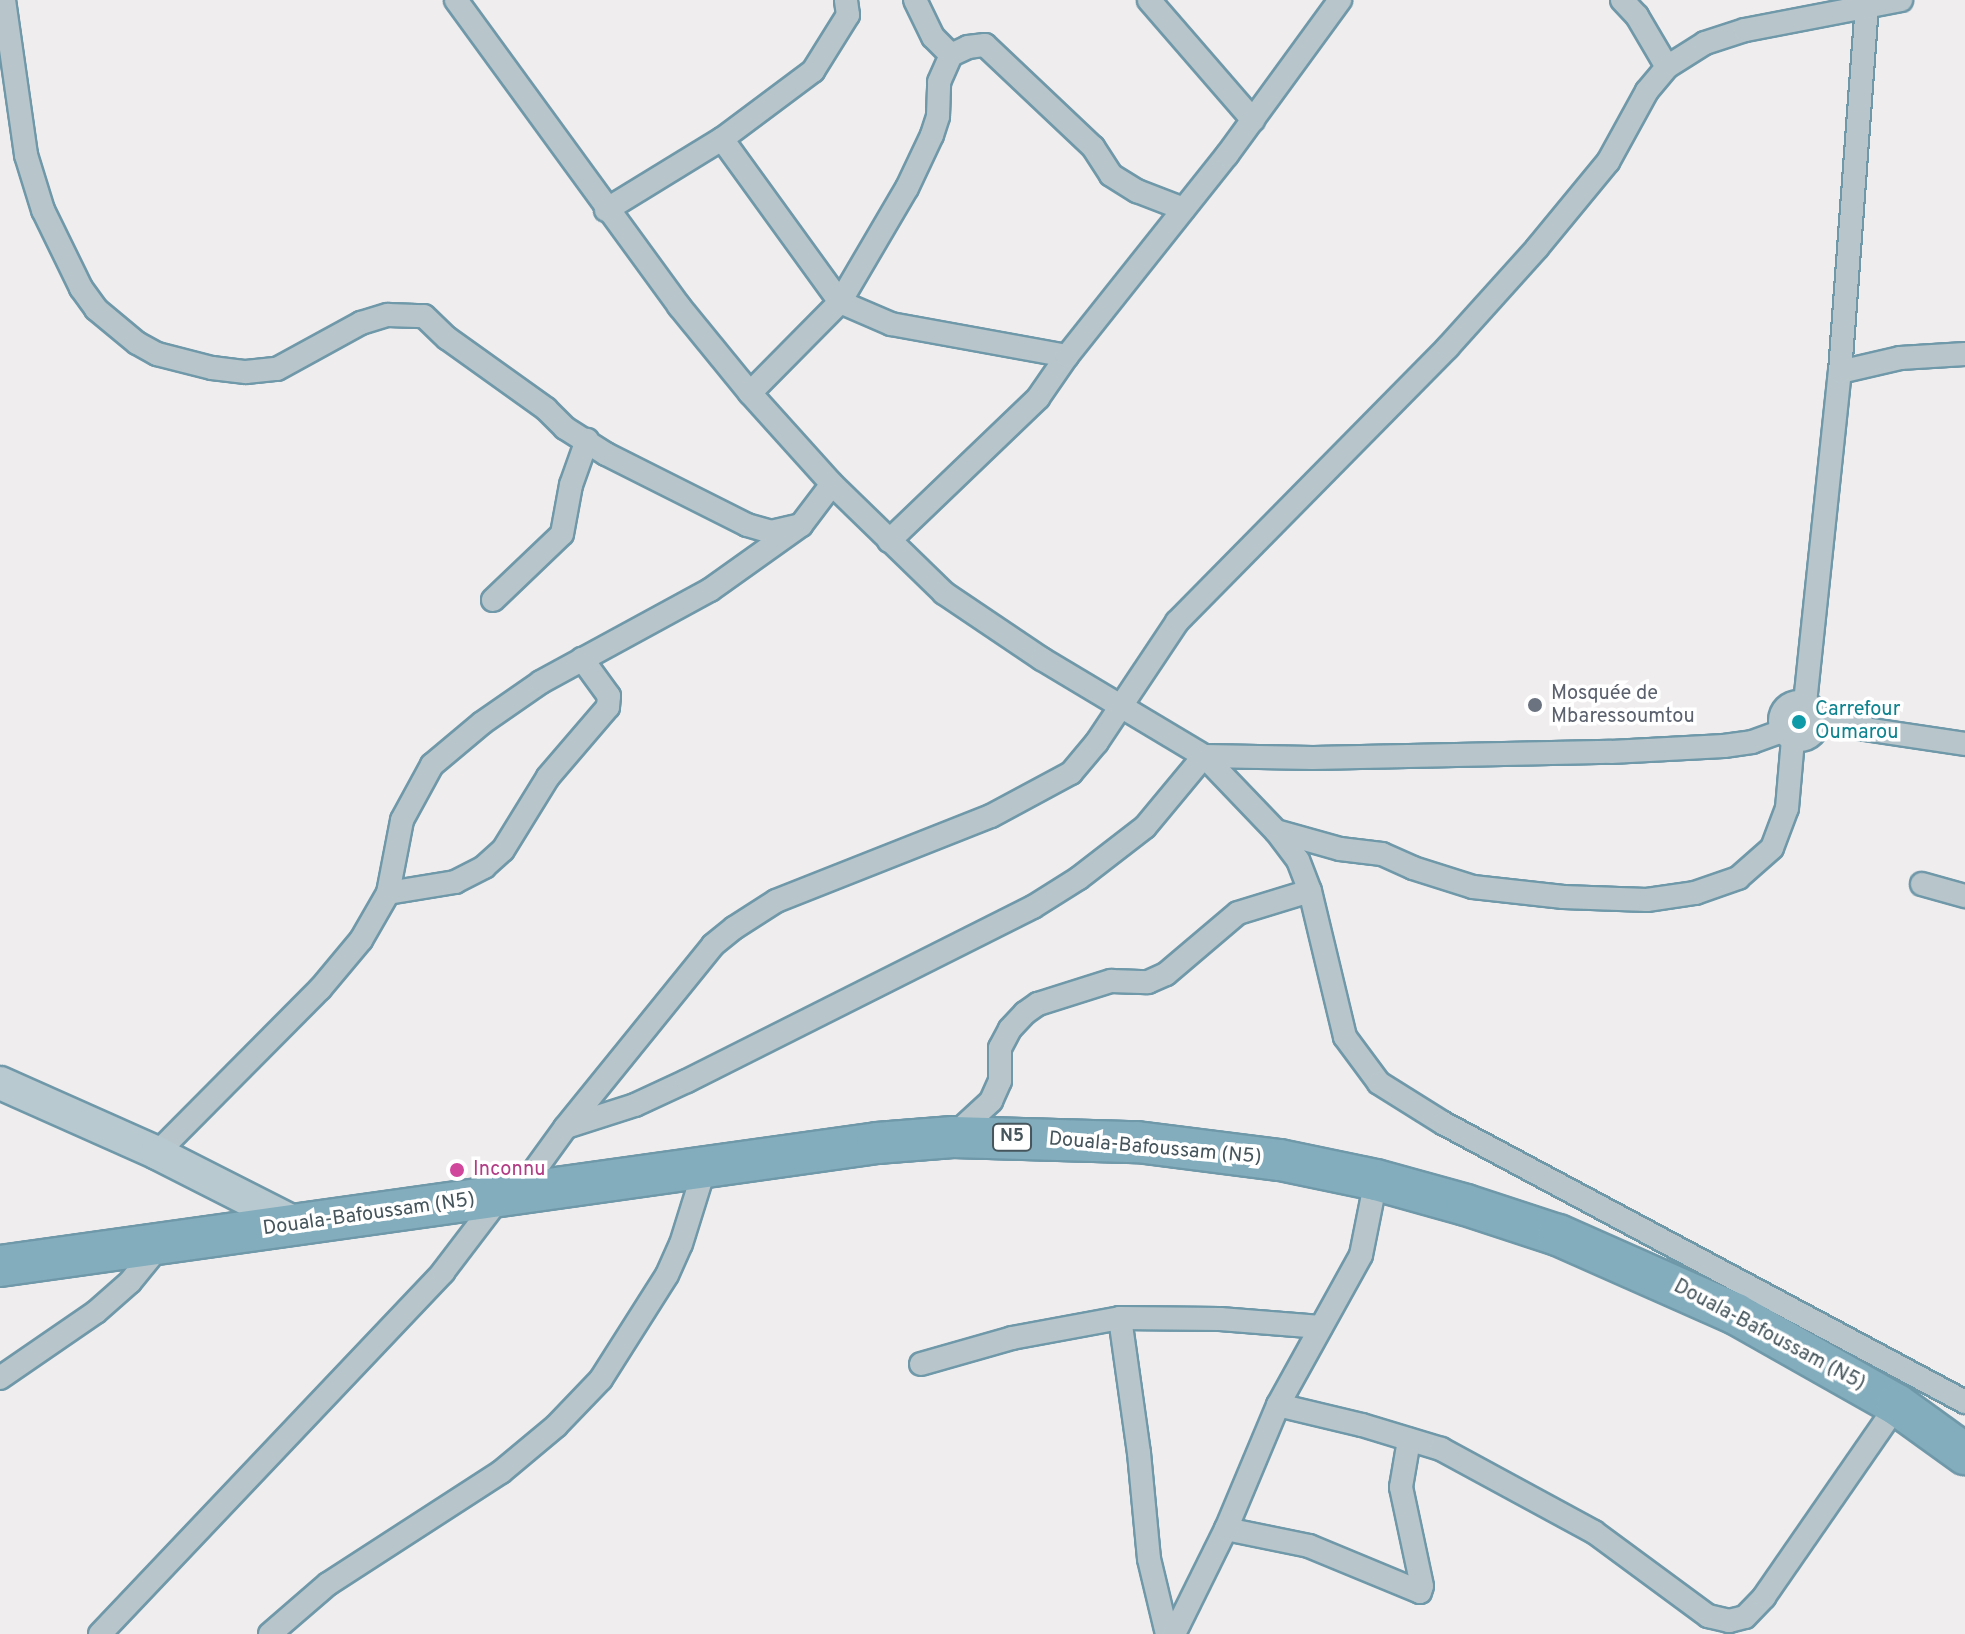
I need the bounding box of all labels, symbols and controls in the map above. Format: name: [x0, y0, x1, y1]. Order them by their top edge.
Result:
place label: Mosquée de Mbaressoumtou: [1551, 682, 1695, 729]
marker: Mosquée de Mbaressoumtou: [1526, 696, 1544, 714]
place label: Carrefour Oumarou: [1815, 698, 1901, 745]
marker: Carrefour Oumarou: [1790, 713, 1808, 731]
road number: N5: [992, 1123, 1032, 1151]
street label: Douala-Bafoussam (N5): [1048, 1128, 1262, 1170]
place label: Inconnu: [473, 1158, 545, 1182]
marker: Inconnu: [448, 1161, 466, 1179]
street label: Douala-Bafoussam (N5): [262, 1188, 476, 1242]
street label: Douala-Bafoussam (N5): [1669, 1275, 1869, 1397]

